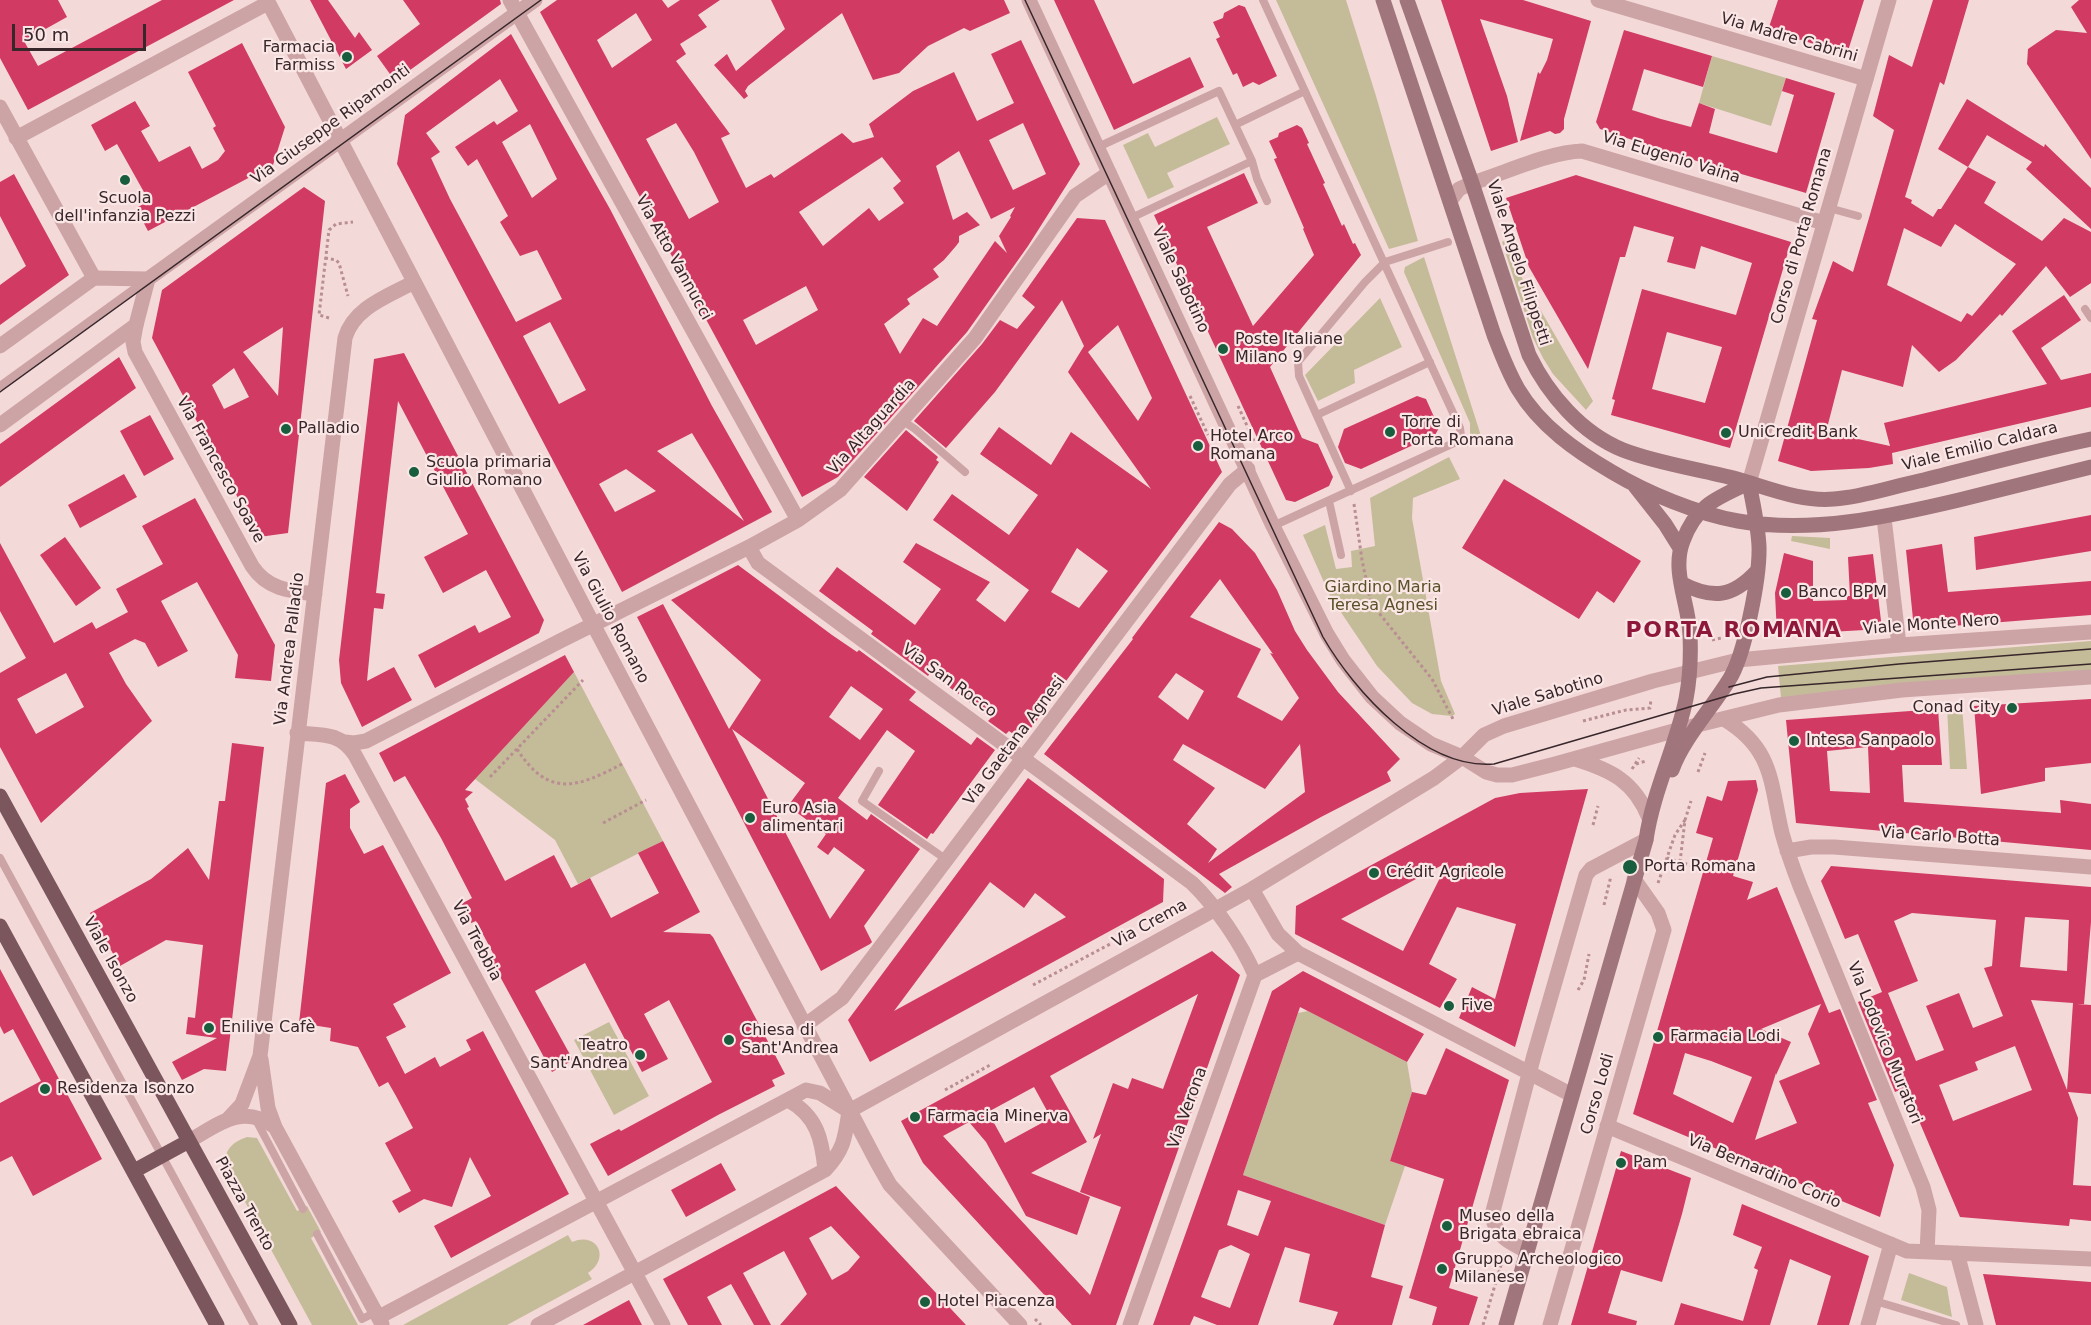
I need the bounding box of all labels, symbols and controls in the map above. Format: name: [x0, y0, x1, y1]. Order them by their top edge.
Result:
street label: Via Madre Cabrini: [1718, 9, 1860, 67]
scale bar: [15, 12, 148, 50]
text: 50 m: [23, 24, 69, 45]
place label: Farmacia Farmiss: [263, 38, 335, 76]
marker: Farmacia Farmiss: [340, 50, 354, 64]
street label: Via Giuseppe Ripamonti: [248, 61, 414, 189]
street label: Via Eugenio Vaina: [1600, 128, 1742, 188]
street label: Corso di Porta Romana: [1768, 146, 1836, 326]
marker: Scuola dell'infanzia Pezzi: [118, 173, 132, 187]
street label: Viale Angelo Filippetti: [1482, 178, 1554, 348]
place label: Scuola dell'infanzia Pezzi: [54, 189, 196, 227]
street label: Via Atto Vannucci: [631, 192, 715, 324]
street label: Viale Sabotino: [1147, 224, 1213, 336]
place label: Poste Italiane Milano 9: [1235, 330, 1343, 368]
marker: Poste Italiane Milano 9: [1216, 342, 1230, 356]
street label: Via Altaguardia: [824, 375, 920, 479]
street label: Via Francesco Soave: [172, 394, 268, 546]
place label: Torre di Porta Romana: [1402, 413, 1514, 451]
street label: Viale Emilio Caldara: [1900, 418, 2060, 476]
place label: Palladio: [298, 419, 360, 439]
marker: Palladio: [279, 422, 293, 436]
place label: UniCredit Bank: [1738, 423, 1858, 443]
marker: Torre di Porta Romana: [1383, 425, 1397, 439]
marker: UniCredit Bank: [1719, 426, 1733, 440]
place label: Hotel Arco Romana: [1210, 427, 1293, 465]
marker: Hotel Arco Romana: [1191, 439, 1205, 453]
place label: Scuola primaria Giulio Romano: [426, 453, 552, 491]
marker: Scuola primaria Giulio Romano: [407, 465, 421, 479]
street label: Via Giulio Romano: [567, 549, 653, 687]
street label: Via Andrea Palladio: [271, 571, 309, 727]
park label: Giardino Maria Teresa Agnesi: [1324, 578, 1442, 616]
place label: Banco BPM: [1798, 583, 1887, 603]
marker: Banco BPM: [1779, 586, 1793, 600]
street label: Viale Monte Nero: [1862, 611, 2000, 639]
district label: PORTA ROMANA: [1626, 618, 1842, 644]
street label: Via San Rocco: [898, 640, 1000, 722]
street label: Viale Sabotino: [1490, 669, 1606, 721]
street label: Via Gaetana Agnesi: [960, 673, 1070, 809]
place label: Conad City: [1912, 698, 2000, 718]
marker: Conad City: [2005, 701, 2019, 715]
place label: Intesa Sanpaolo: [1806, 731, 1934, 751]
marker: Intesa Sanpaolo: [1787, 734, 1801, 748]
place label: Euro Asia alimentari: [762, 799, 843, 837]
marker: Euro Asia alimentari: [743, 811, 757, 825]
street label: Via Carlo Botta: [1880, 823, 2000, 851]
place label: Porta Romana: [1644, 857, 1756, 877]
marker: Porta Romana: [1621, 858, 1639, 876]
place label: Crédit Agricole: [1386, 863, 1504, 883]
marker: Crédit Agricole: [1367, 866, 1381, 880]
street label: Via Crema: [1109, 896, 1191, 952]
street label: Via Trebbia: [447, 898, 505, 984]
street label: Viale Isonzo: [78, 914, 142, 1006]
street label: Via Lodovico Muratori: [1843, 959, 1925, 1127]
place label: Five: [1461, 996, 1493, 1016]
marker: Five: [1442, 999, 1456, 1013]
place label: Enilive Cafè: [221, 1018, 315, 1038]
marker: Enilive Cafè: [202, 1021, 216, 1035]
place label: Chiesa di Sant'Andrea: [741, 1021, 839, 1059]
place label: Farmacia Lodi: [1670, 1027, 1780, 1047]
marker: Farmacia Lodi: [1651, 1030, 1665, 1044]
marker: Chiesa di Sant'Andrea: [722, 1033, 736, 1047]
place label: Teatro Sant'Andrea: [530, 1036, 628, 1074]
marker: Teatro Sant'Andrea: [633, 1048, 647, 1062]
street label: Corso Lodi: [1577, 1051, 1619, 1137]
street label: Via Verona: [1164, 1065, 1212, 1151]
place label: Residenza Isonzo: [57, 1079, 195, 1099]
marker: Residenza Isonzo: [38, 1082, 52, 1096]
place label: Farmacia Minerva: [927, 1107, 1068, 1127]
marker: Farmacia Minerva: [908, 1110, 922, 1124]
street label: Via Bernardino Corio: [1684, 1131, 1844, 1213]
street label: Piazza Trento: [210, 1153, 278, 1255]
place label: Pam: [1633, 1153, 1667, 1173]
marker: Pam: [1614, 1156, 1628, 1170]
place label: Museo della Brigata ebraica: [1459, 1207, 1582, 1245]
marker: Museo della Brigata ebraica: [1440, 1219, 1454, 1233]
place label: Gruppo Archeologico Milanese: [1454, 1250, 1621, 1288]
marker: Gruppo Archeologico Milanese: [1435, 1262, 1449, 1276]
place label: Hotel Piacenza: [937, 1292, 1055, 1312]
marker: Hotel Piacenza: [918, 1295, 932, 1309]

